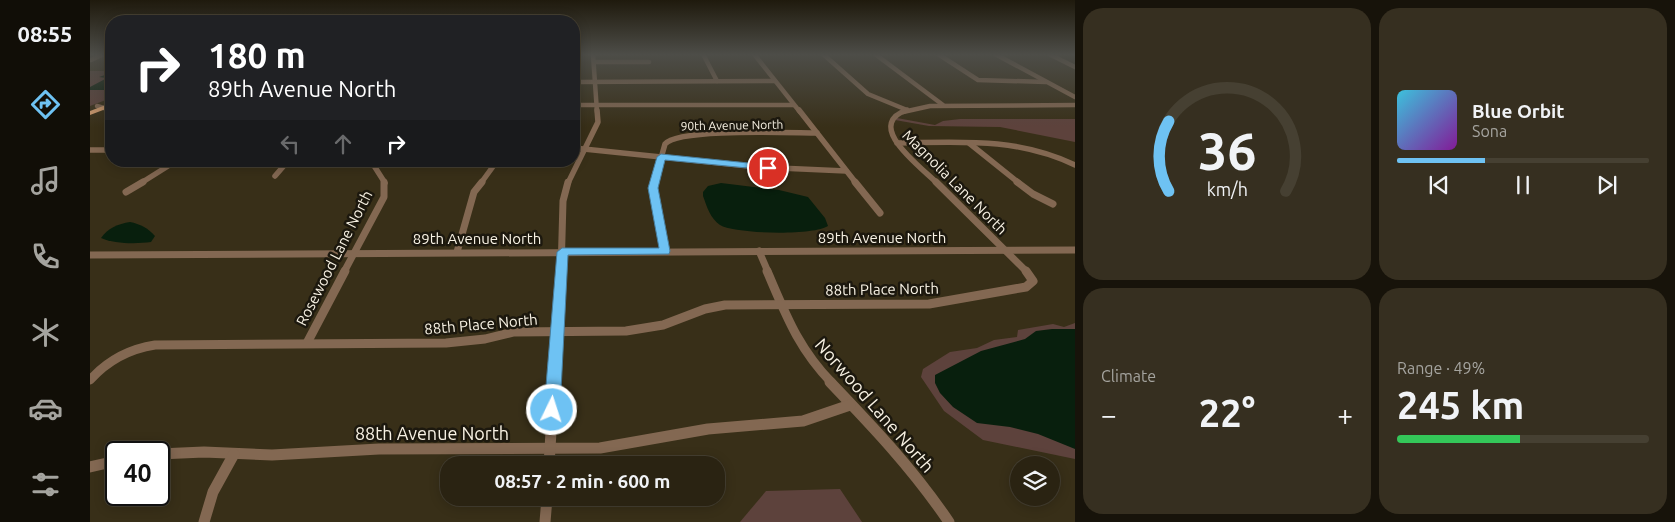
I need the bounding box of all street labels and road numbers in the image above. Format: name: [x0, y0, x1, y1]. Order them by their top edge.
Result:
street label: 90th Avenue North: [681, 118, 783, 132]
street label: Magnolia Lane North: [899, 126, 1011, 238]
street label: Rosewood Lane North: [292, 188, 376, 328]
street label: 89th Avenue North: [818, 229, 946, 246]
street label: 89th Avenue North: [413, 230, 541, 247]
street label: 88th Place North: [825, 280, 939, 298]
street label: 88th Place North: [424, 311, 538, 337]
street label: Norwood Lane North: [812, 334, 938, 476]
street label: 88th Avenue North: [355, 423, 509, 443]

